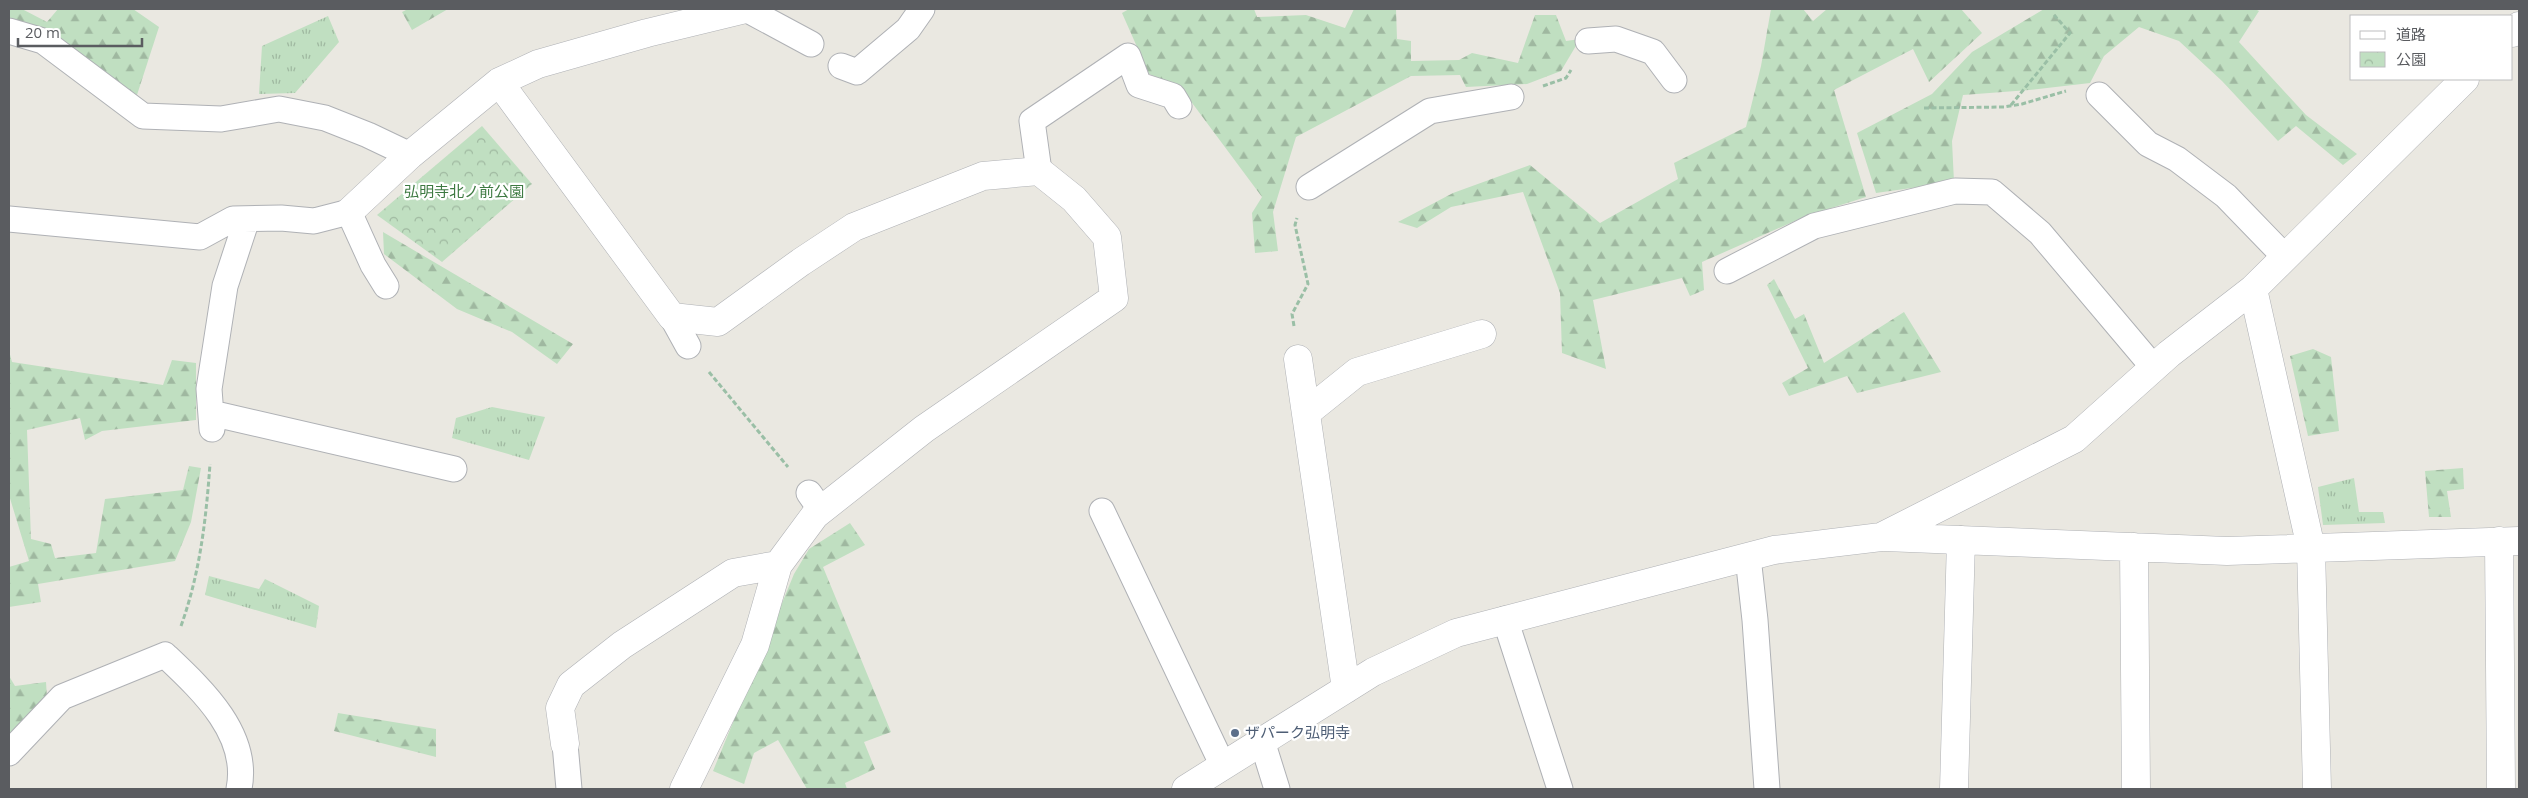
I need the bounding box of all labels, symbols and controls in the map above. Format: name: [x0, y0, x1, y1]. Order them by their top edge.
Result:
scale bar: [18, 15, 141, 47]
legend: [2350, 15, 2513, 80]
text: 20 m: [25, 22, 60, 42]
text: 道路: [2396, 24, 2426, 44]
text: 公園: [2396, 49, 2426, 69]
park label: 弘明寺北ノ前公園: [404, 181, 524, 201]
place label: ザパーク弘明寺: [1245, 722, 1350, 742]
marker: ザパーク弘明寺: [1229, 727, 1241, 739]

